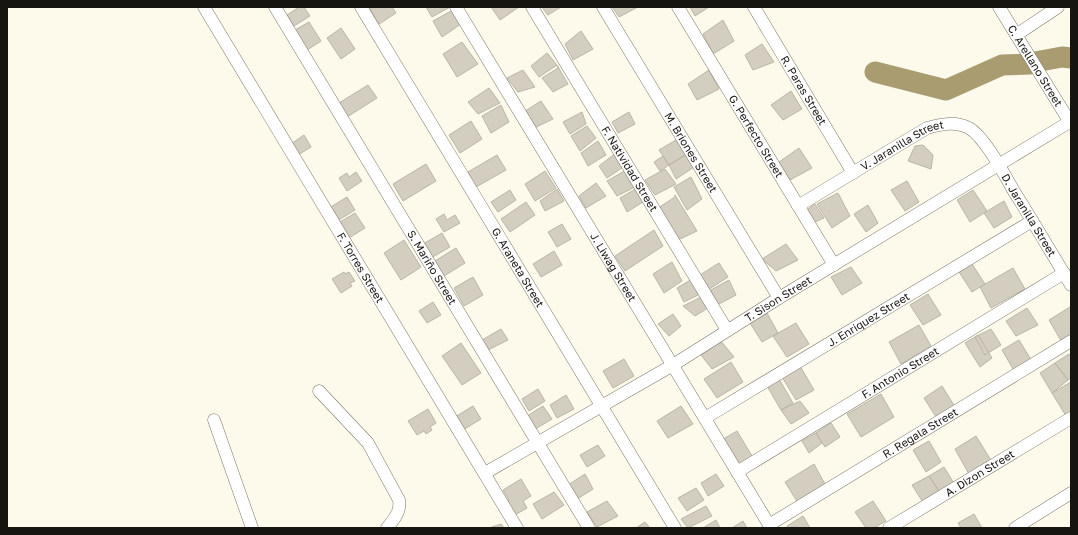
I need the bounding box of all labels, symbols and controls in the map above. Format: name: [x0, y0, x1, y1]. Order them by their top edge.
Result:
street label: C. Arellano Street: [1006, 22, 1066, 109]
street label: R. Paras Street: [778, 53, 830, 127]
street label: G. Perfecto Street: [727, 92, 787, 180]
street label: M. Briones Street: [662, 110, 721, 195]
street label: V. Jaranilla Street: [858, 117, 945, 173]
street label: F. Natividad Street: [599, 124, 661, 214]
street label: D. Jaranilla Street: [999, 171, 1059, 259]
street label: G. Araneta Street: [489, 225, 547, 309]
street label: S. Mariño Street: [405, 227, 460, 307]
street label: F. Torres Street: [335, 230, 387, 305]
street label: J. Liwag Street: [588, 230, 639, 304]
street label: T. Sison Street: [742, 273, 814, 324]
street label: J. Enriquez Street: [825, 289, 912, 349]
street label: F. Antonio Street: [859, 344, 941, 401]
street label: R. Regala Street: [880, 405, 960, 460]
street label: A. Dizon Street: [942, 447, 1016, 499]

